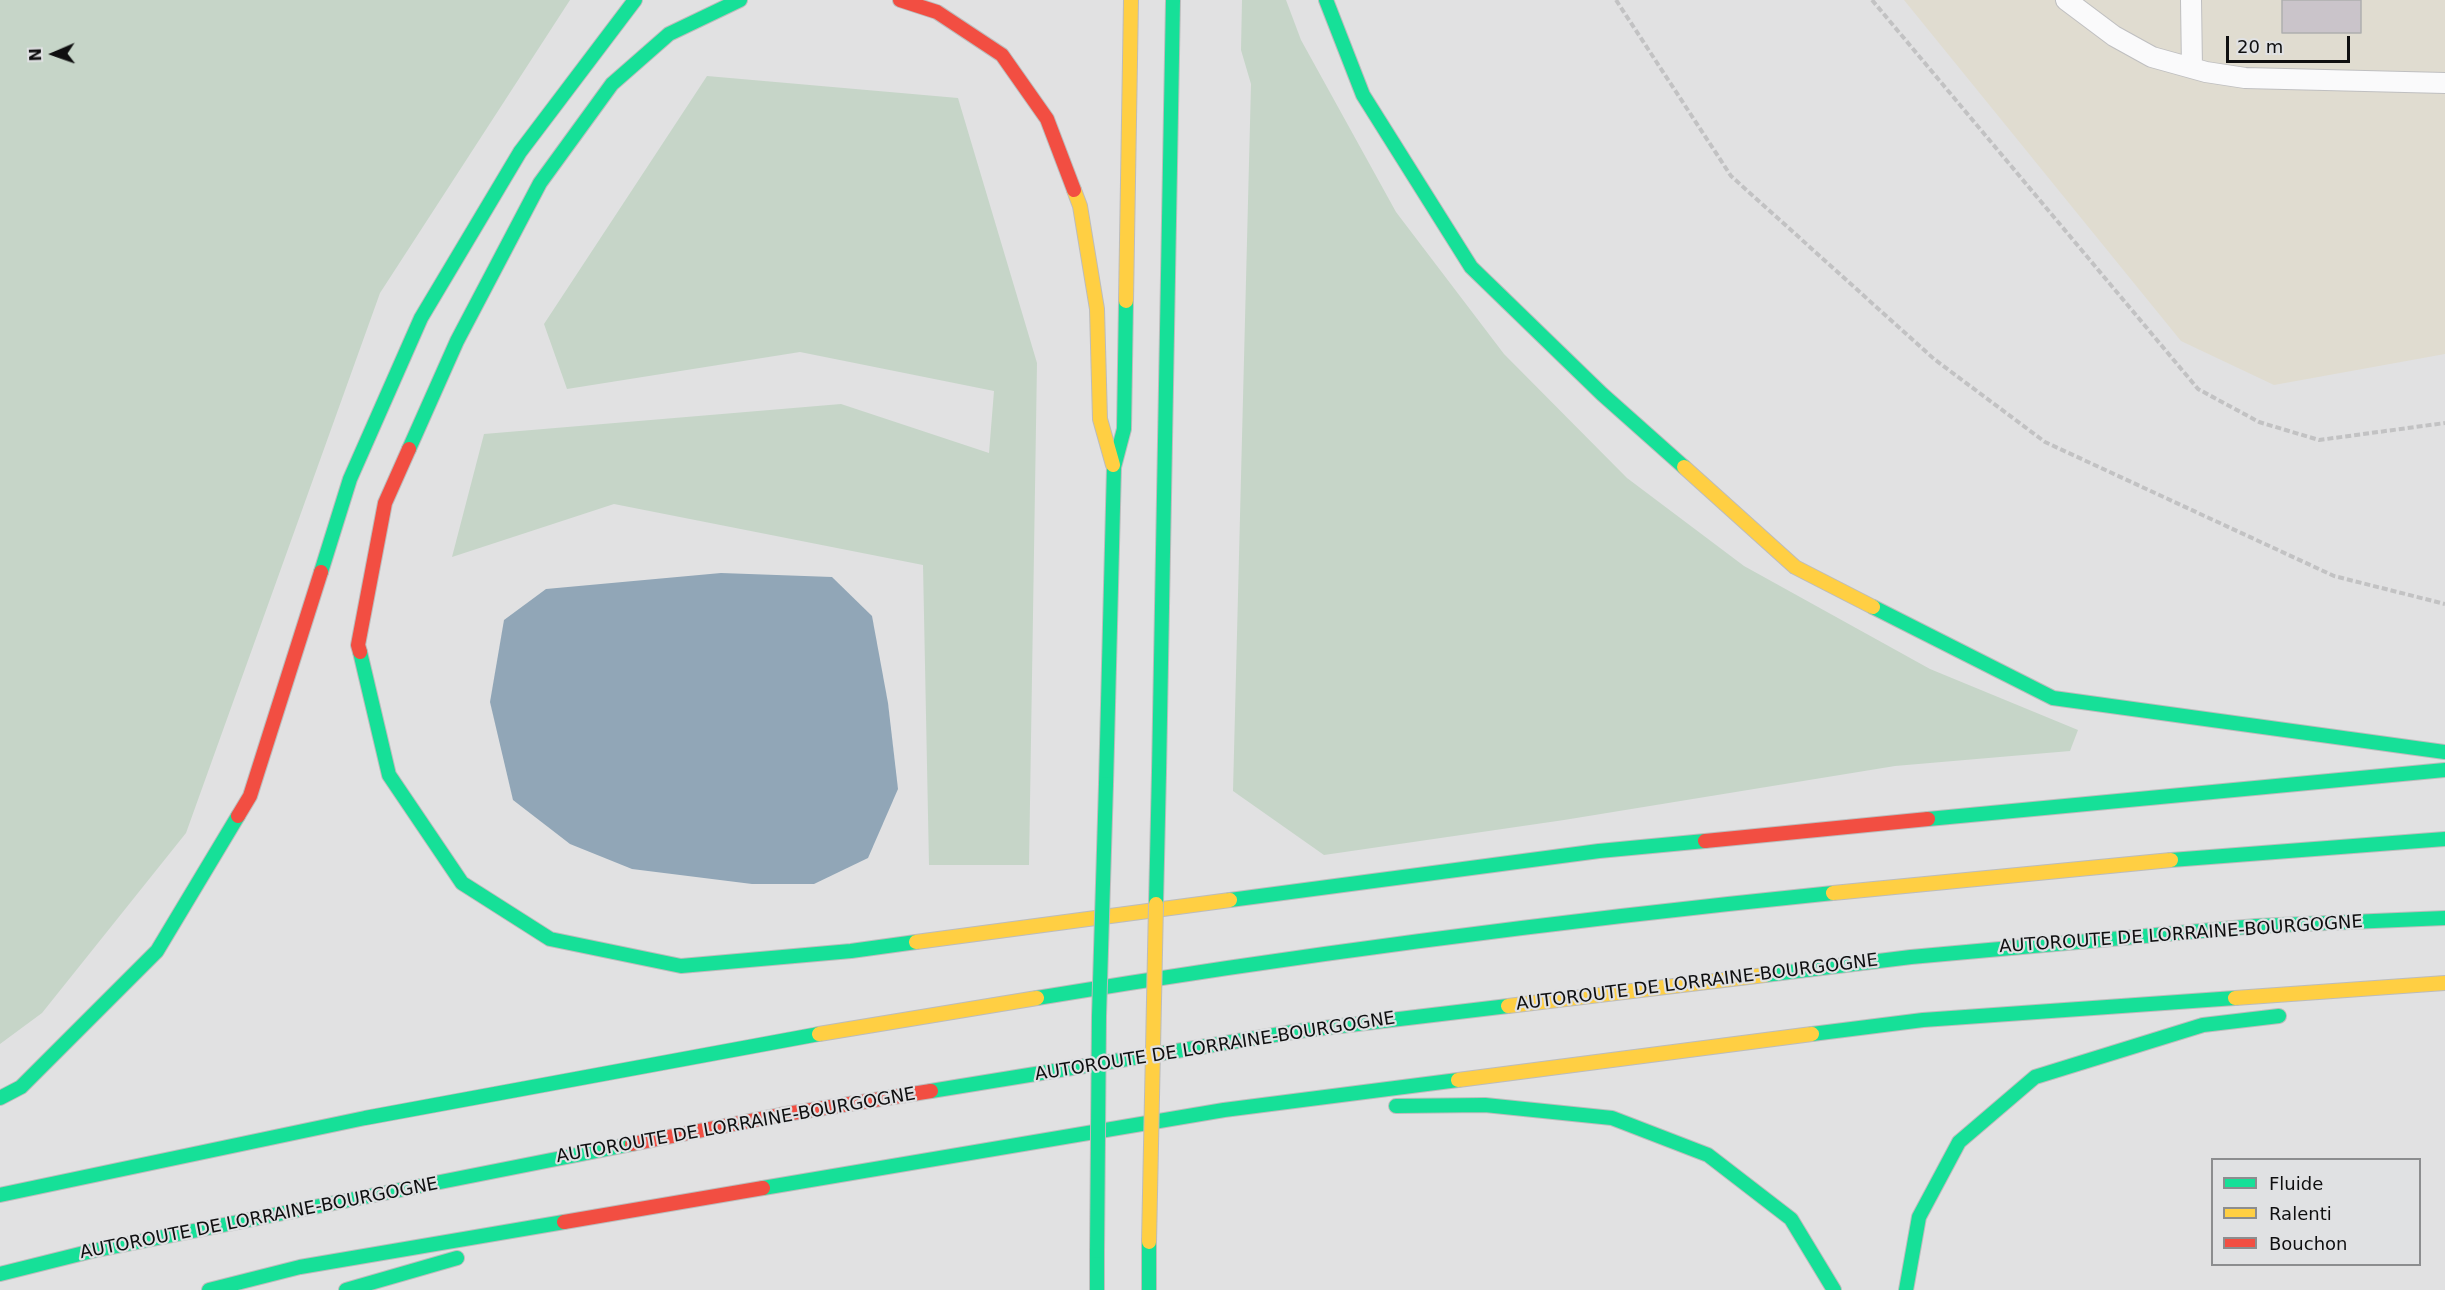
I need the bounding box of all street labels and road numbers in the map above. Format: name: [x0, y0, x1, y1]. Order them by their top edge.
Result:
street label: AUTOROUTE DE LORRAINE-BOURGOGNE: [1998, 912, 2364, 958]
street label: AUTOROUTE DE LORRAINE-BOURGOGNE: [1515, 950, 1879, 1016]
street label: AUTOROUTE DE LORRAINE-BOURGOGNE: [1033, 1008, 1397, 1086]
street label: AUTOROUTE DE LORRAINE-BOURGOGNE: [555, 1084, 917, 1168]
street label: AUTOROUTE DE LORRAINE-BOURGOGNE: [78, 1174, 440, 1264]

